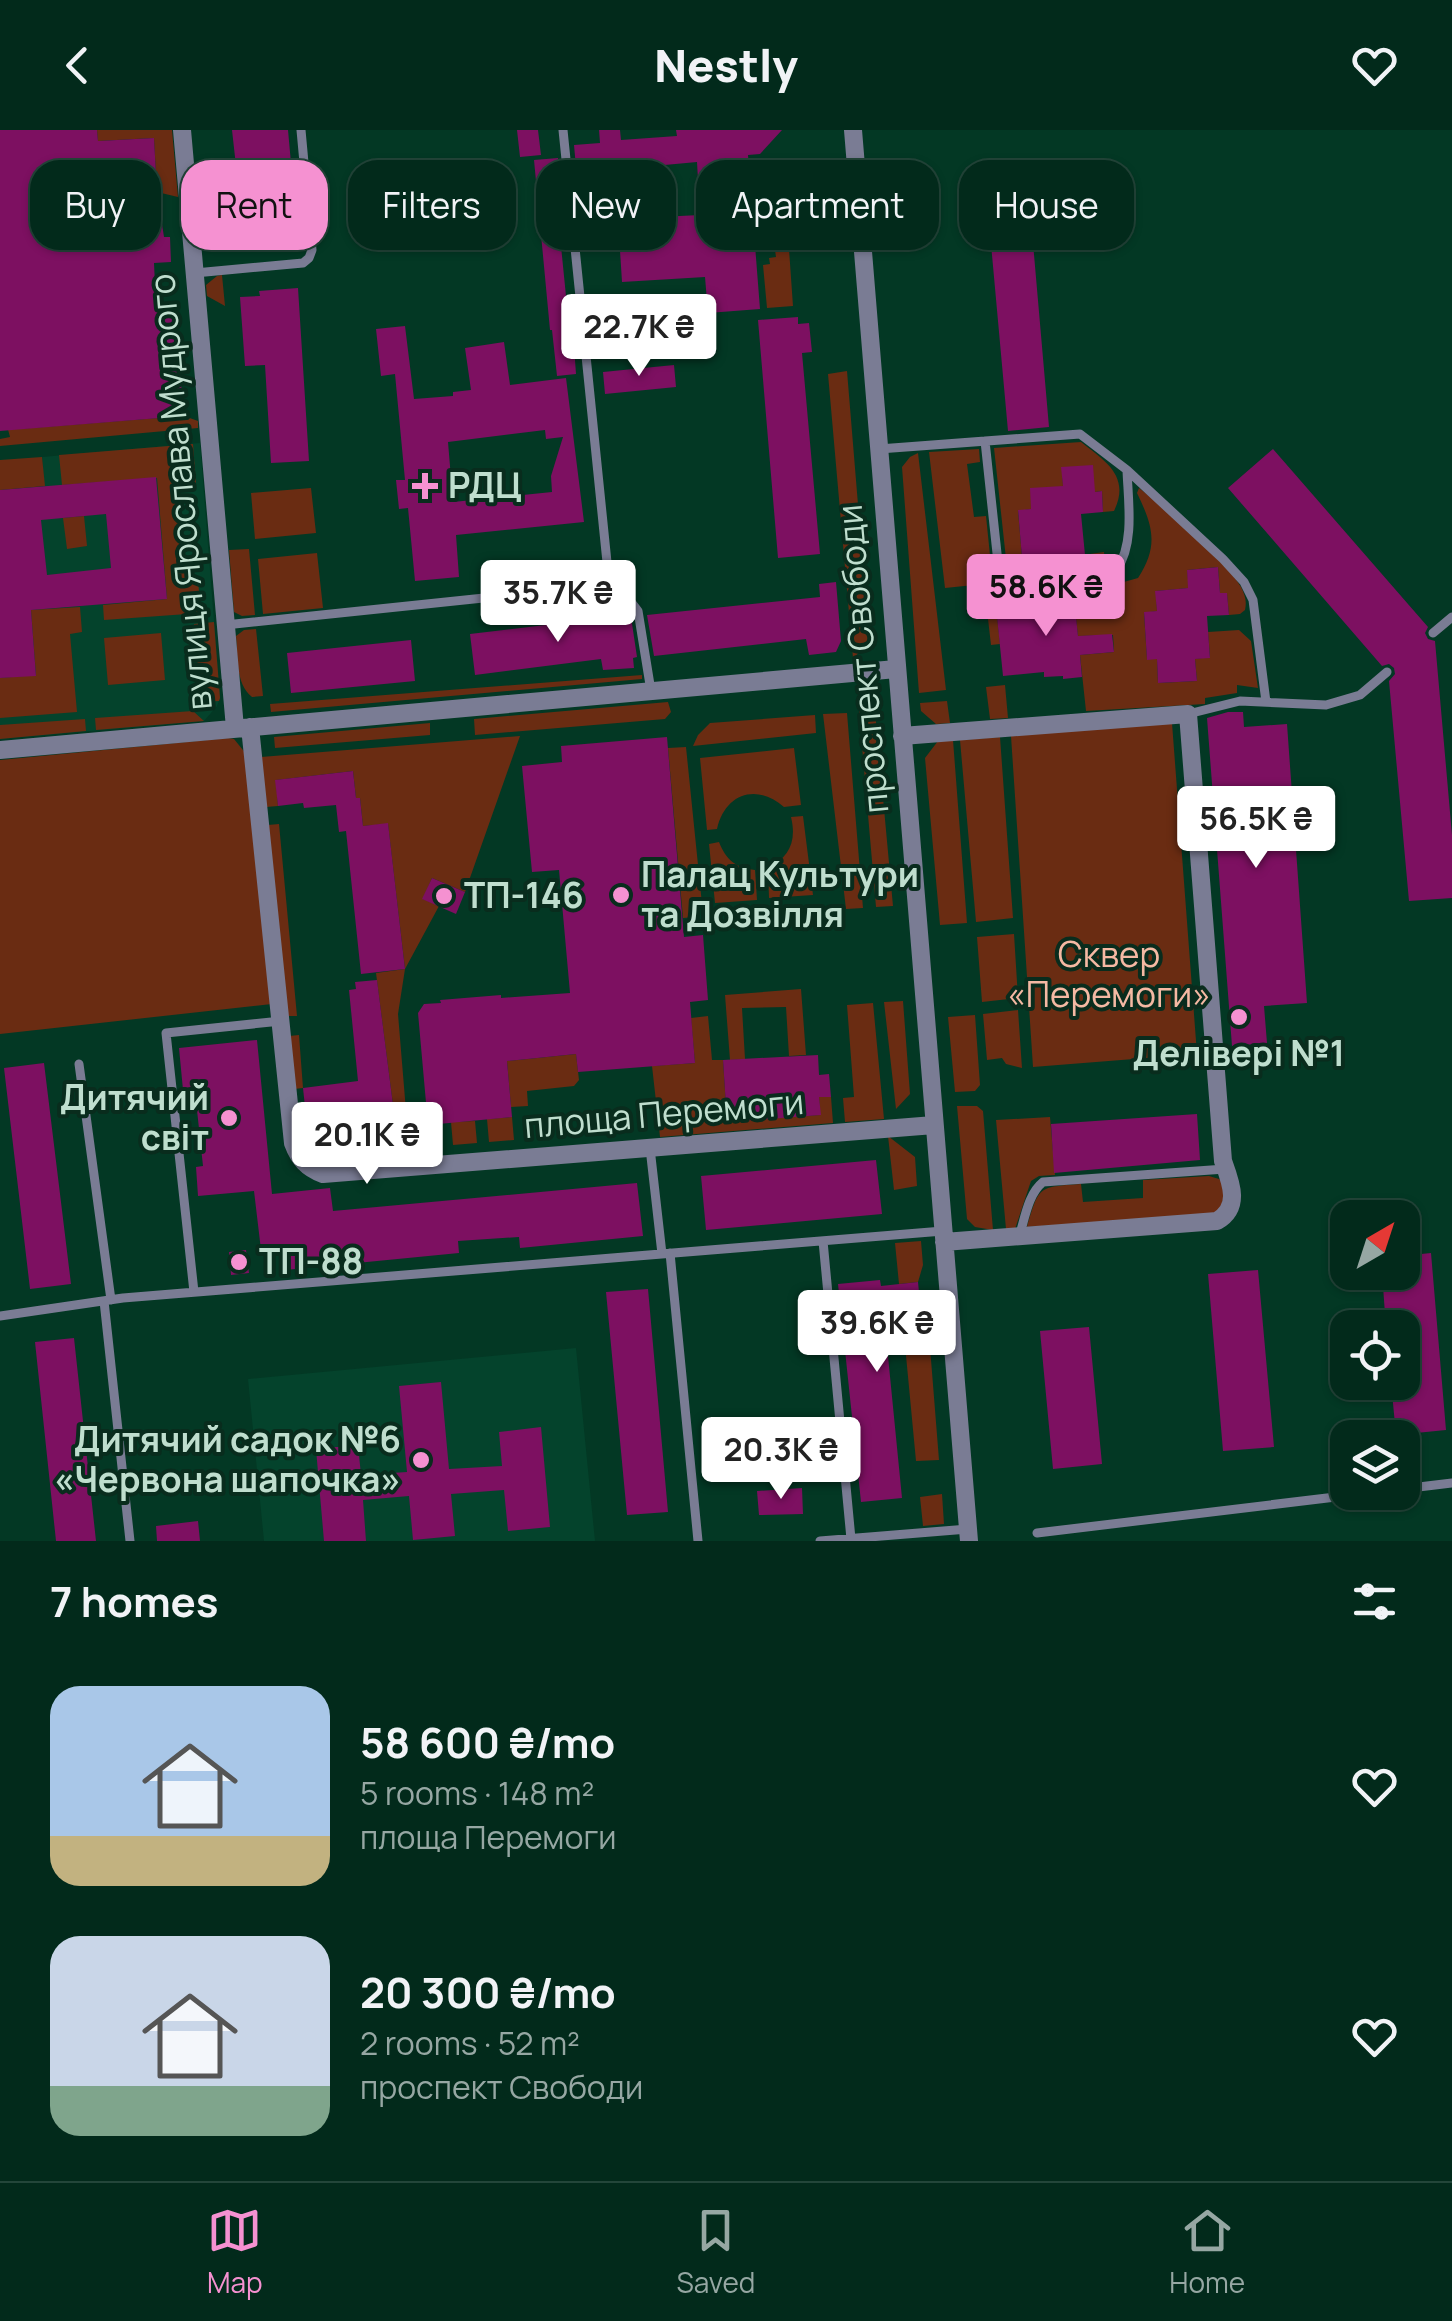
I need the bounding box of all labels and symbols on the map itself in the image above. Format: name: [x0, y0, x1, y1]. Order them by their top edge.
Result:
street label: вулиця Ярослава Мудрого: [137, 272, 223, 712]
pin: 22.7K ₴: [547, 294, 731, 379]
place label: РДЦ: [448, 461, 521, 509]
marker: РДЦ: [412, 473, 438, 499]
street label: проспект Свободи: [825, 503, 899, 815]
pin: 58.6K ₴: [954, 554, 1138, 639]
pin: 35.7K ₴: [466, 560, 650, 645]
pin: 56.5K ₴: [1164, 786, 1348, 871]
place label: Палац Культури та Дозвілля: [641, 850, 919, 938]
place label: ТП-146: [464, 871, 584, 919]
marker: Палац Культури та Дозвілля: [610, 884, 632, 906]
marker: ТП-146: [433, 885, 455, 907]
park label: Сквер «Перемоги»: [1007, 930, 1211, 1018]
marker: Делівері №1: [1228, 1006, 1250, 1028]
place label: Делівері №1: [1133, 1029, 1345, 1077]
place label: Дитячий світ: [60, 1073, 209, 1161]
street label: площа Перемоги: [522, 1077, 806, 1149]
pin: 20.1K ₴: [275, 1102, 459, 1187]
marker: Дитячий світ: [218, 1107, 240, 1129]
north arrow: [1330, 1200, 1420, 1290]
place label: ТП-88: [259, 1237, 363, 1285]
marker: ТП-88: [228, 1251, 250, 1273]
pin: 39.6K ₴: [785, 1290, 969, 1375]
place label: Дитячий садок №6 «Червона шапочка»: [54, 1415, 401, 1503]
pin: 20.3K ₴: [689, 1417, 873, 1502]
marker: Дитячий садок №6 «Червона шапочка»: [410, 1449, 432, 1471]

